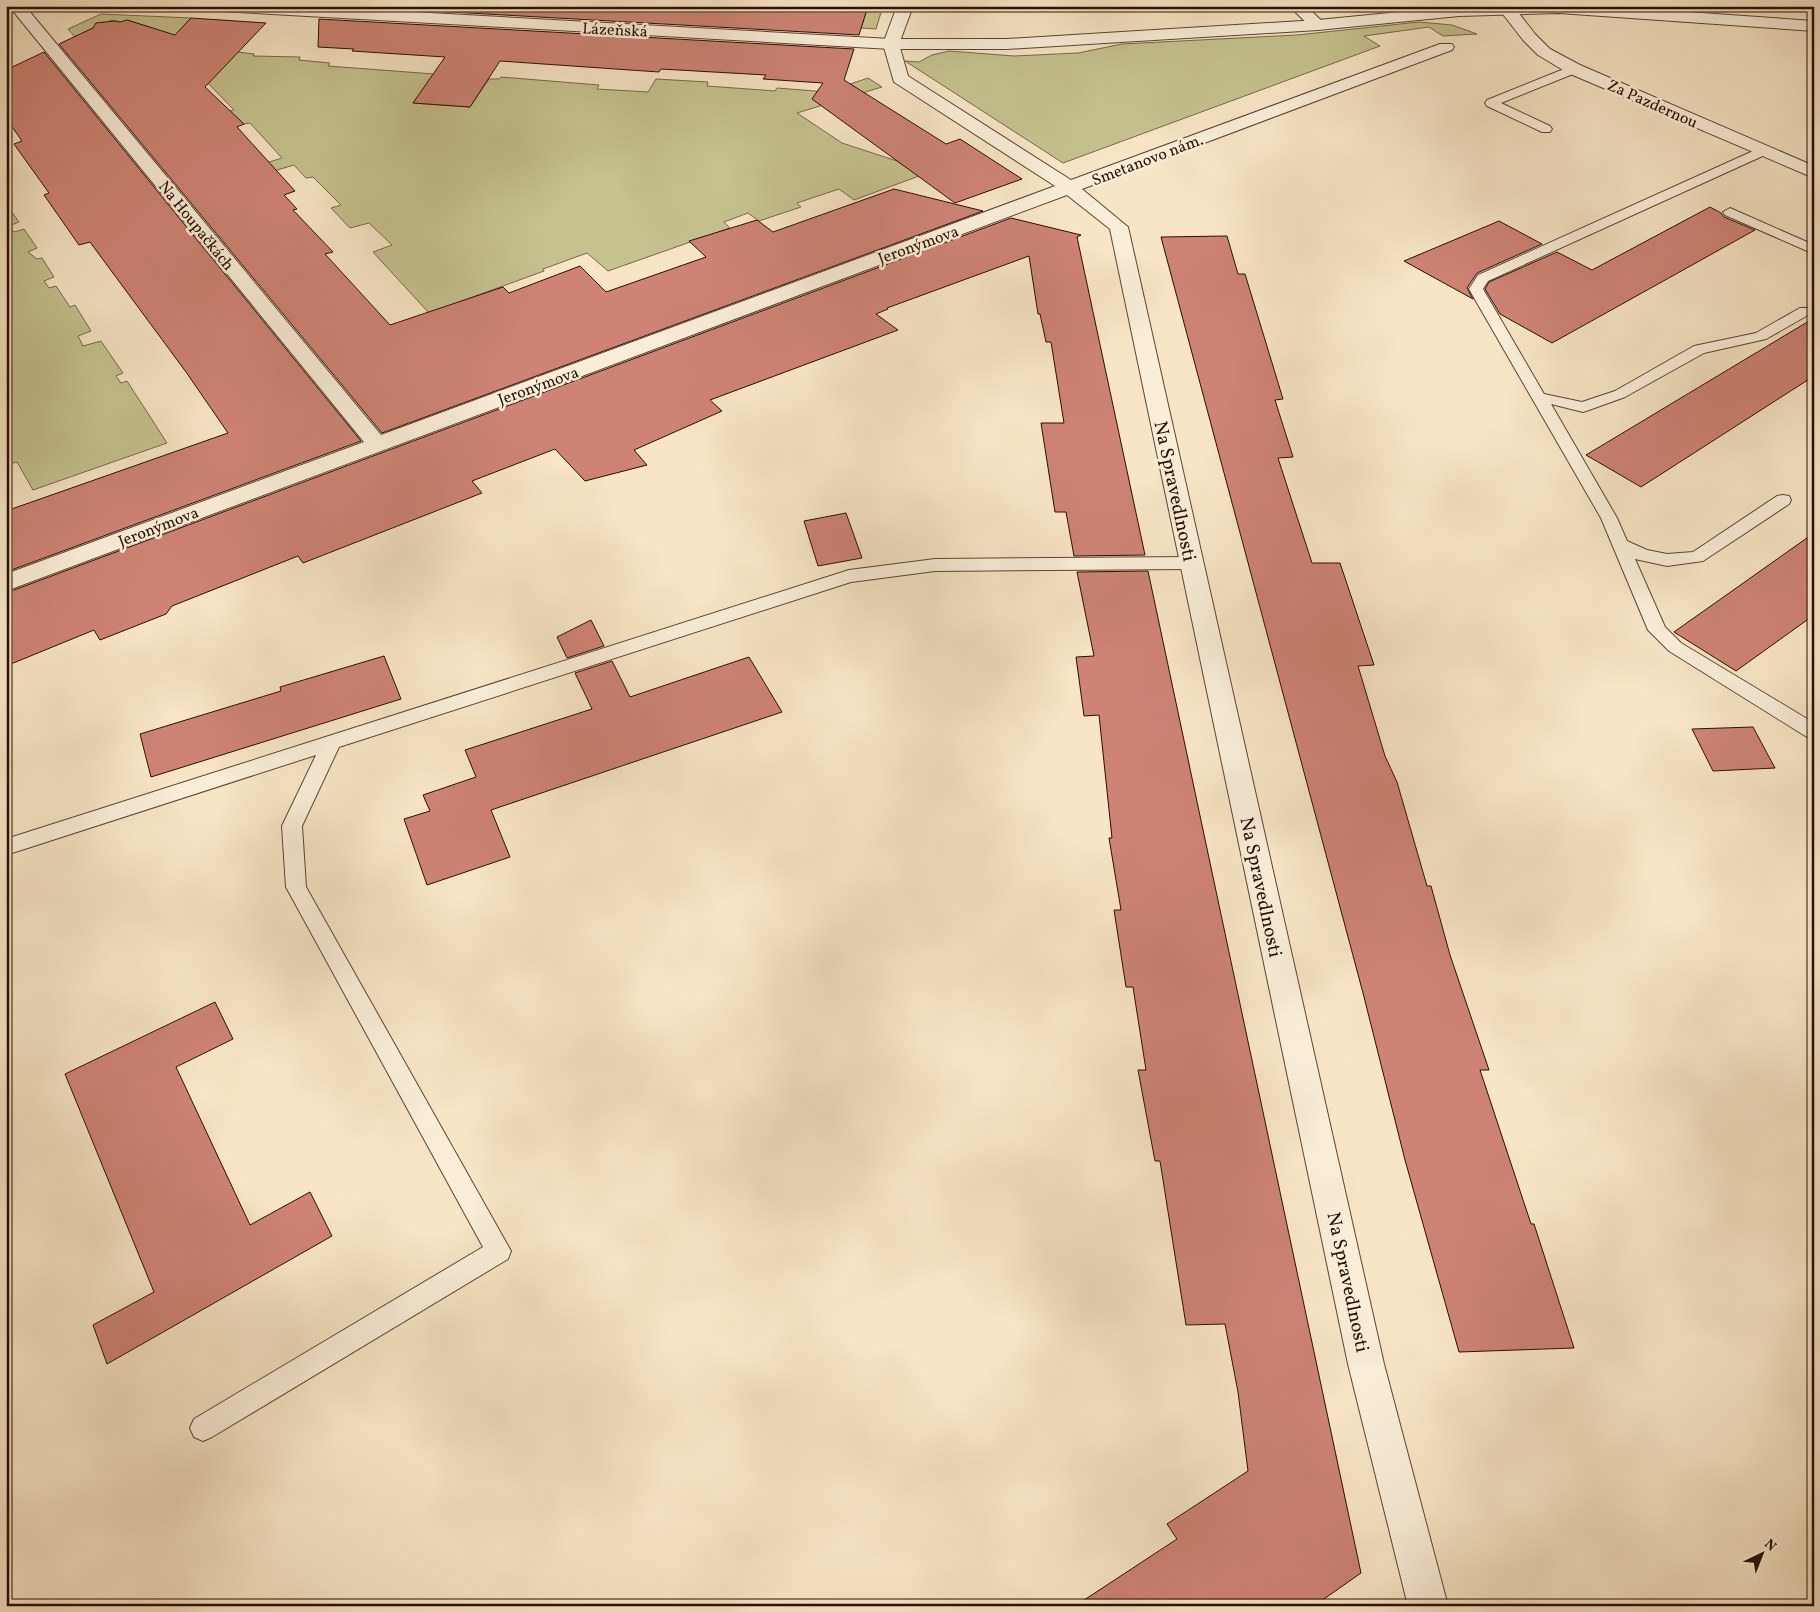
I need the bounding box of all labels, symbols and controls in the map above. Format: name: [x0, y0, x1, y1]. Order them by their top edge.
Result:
street label: Lázeňská: [582, 18, 648, 44]
street label: Za Pazdernou: [1603, 75, 1701, 135]
street label: Smetanovo nám.: [1089, 130, 1207, 192]
street label: Na Houpačkách: [152, 177, 238, 276]
street label: Jeronýmova: [875, 221, 962, 271]
street label: Jeronýmova: [495, 362, 582, 412]
street label: Na Spravedlnosti: [1146, 419, 1202, 564]
street label: Jeronýmova: [115, 502, 202, 553]
street label: Na Spravedlnosti: [1232, 815, 1288, 960]
street label: Na Spravedlnosti: [1319, 1210, 1375, 1355]
north arrow: [1738, 1530, 1788, 1580]
text: N: [1760, 1535, 1780, 1556]

